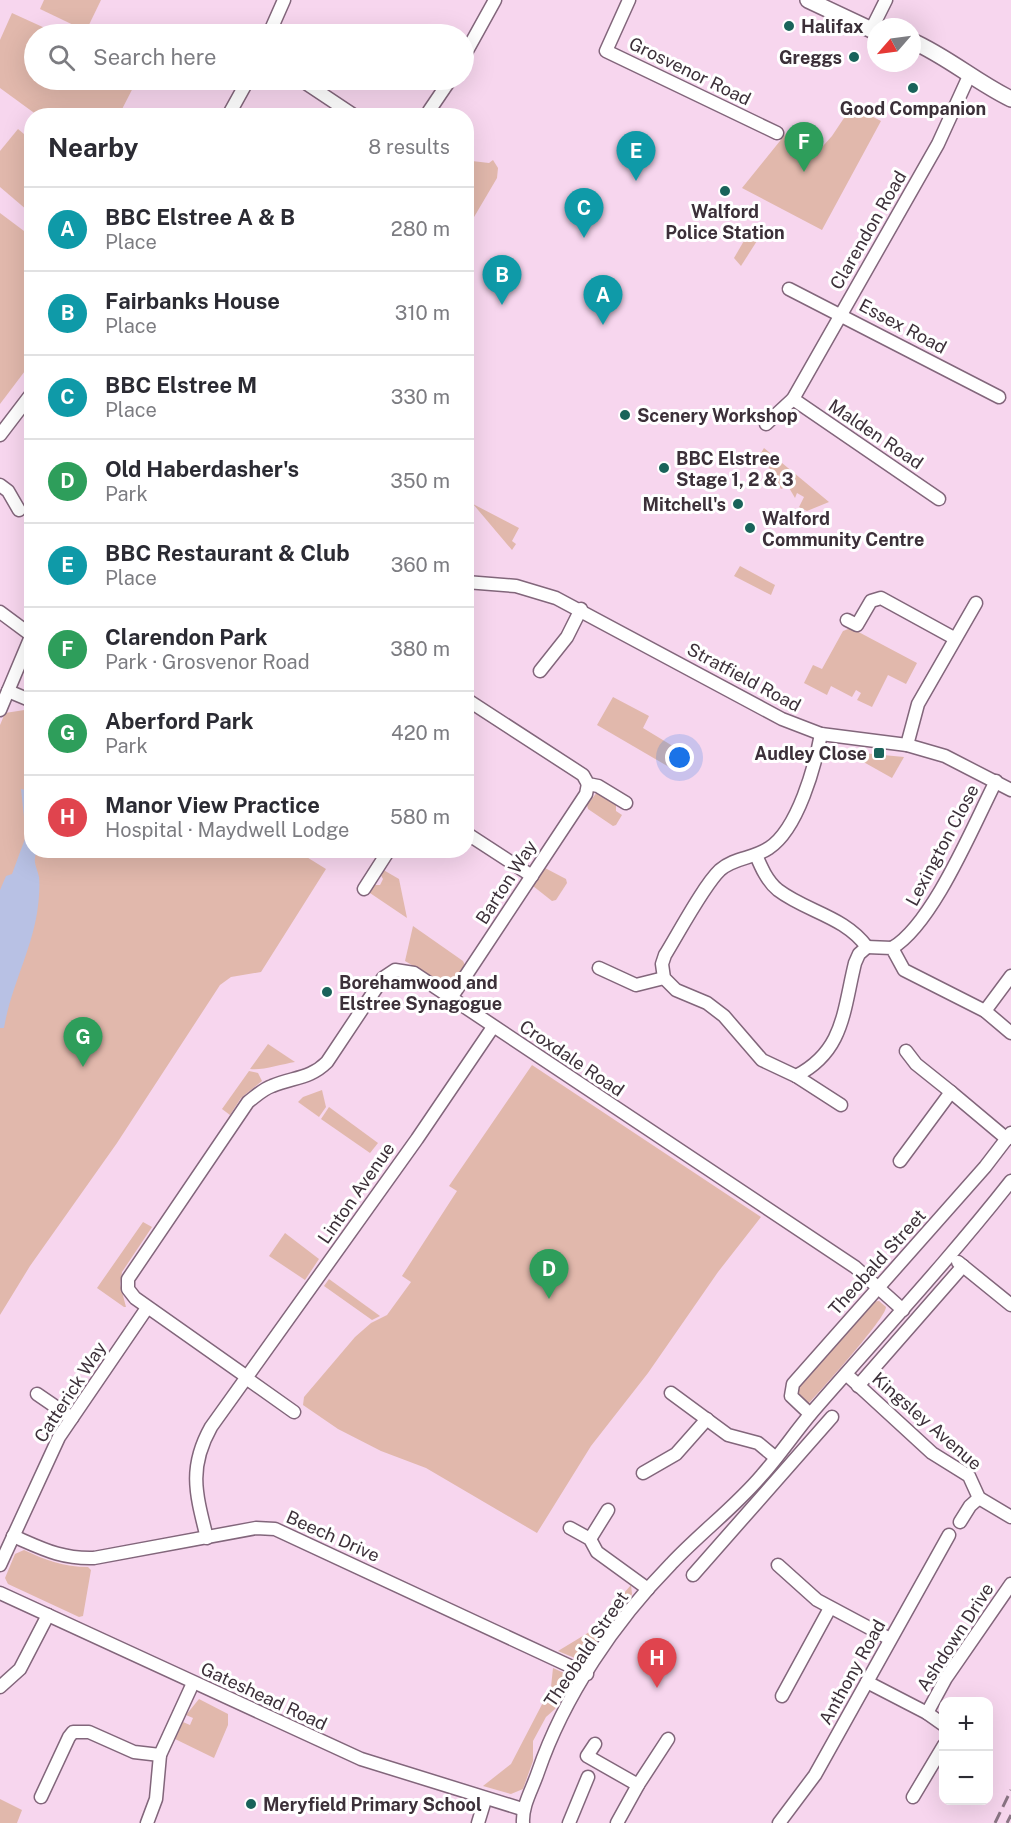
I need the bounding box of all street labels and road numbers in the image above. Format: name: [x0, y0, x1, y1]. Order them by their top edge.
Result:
street label: Grosvenor Road: [626, 32, 754, 110]
street label: Clarendon Road: [826, 167, 910, 293]
street label: Essex Road: [856, 294, 950, 358]
street label: Malden Road: [825, 395, 927, 473]
street label: Stratfield Road: [684, 638, 804, 716]
street label: Lexington Close: [901, 781, 983, 909]
street label: Barton Way: [471, 836, 541, 928]
street label: Croxdale Road: [516, 1015, 628, 1101]
street label: Linton Avenue: [313, 1138, 399, 1248]
street label: Theobald Street: [824, 1205, 930, 1319]
street label: Catterick Way: [30, 1337, 111, 1446]
street label: Kingsley Avenue: [868, 1368, 986, 1474]
street label: Beech Drive: [283, 1506, 383, 1566]
street label: Ashdown Drive: [912, 1579, 998, 1695]
street label: Theobald Street: [540, 1587, 632, 1711]
street label: Anthony Road: [814, 1616, 890, 1728]
street label: Gateshead Road: [198, 1658, 330, 1734]

